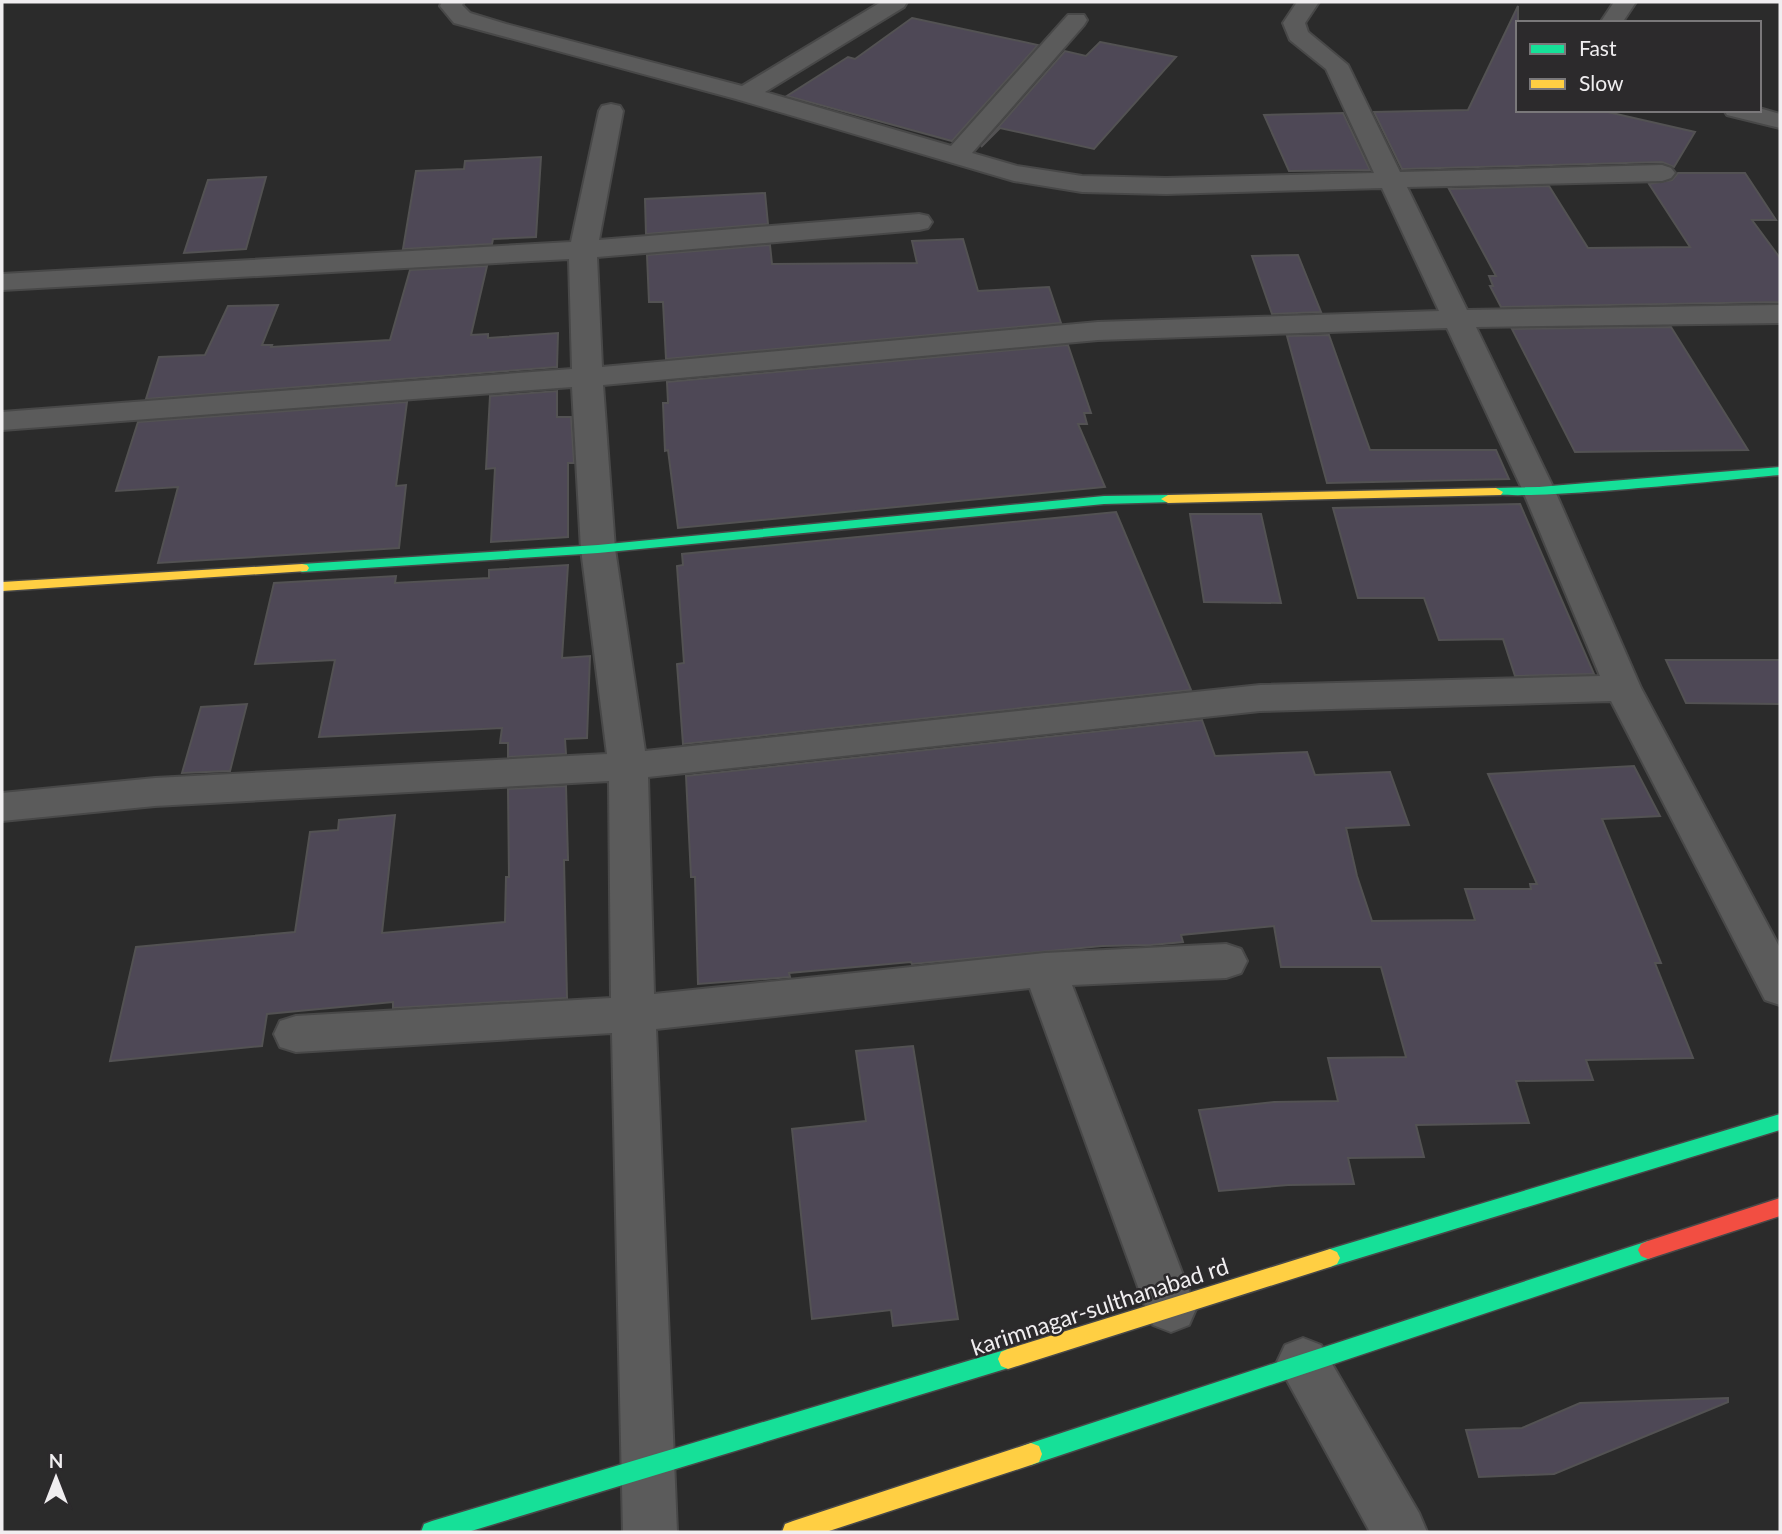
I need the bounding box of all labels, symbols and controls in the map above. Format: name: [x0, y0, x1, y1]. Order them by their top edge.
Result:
legend: [1516, 21, 1761, 112]
text: Fast: [1579, 35, 1617, 60]
text: Slow: [1579, 70, 1624, 95]
street label: karimnagar-sulthanabad rd: [967, 1251, 1232, 1361]
north arrow: [21, 1443, 91, 1513]
text: N: [49, 1449, 63, 1472]

